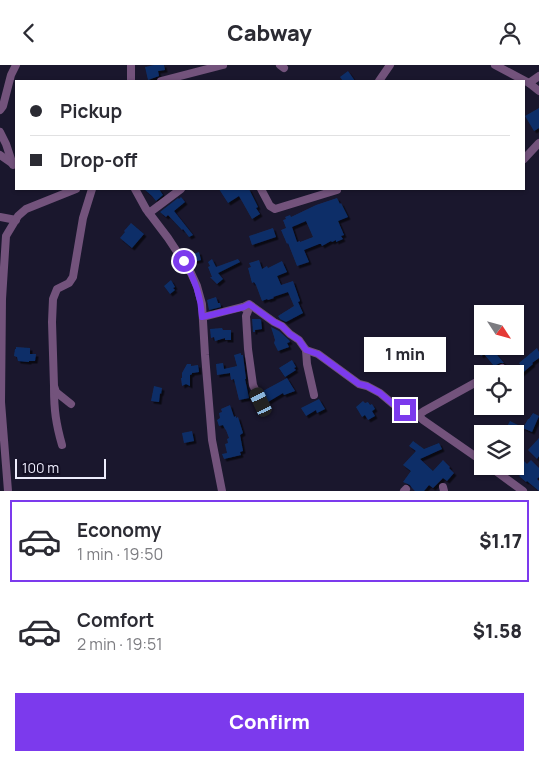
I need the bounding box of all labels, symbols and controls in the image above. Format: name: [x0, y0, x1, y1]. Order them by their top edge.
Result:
text: Cabway: [227, 18, 312, 48]
icon: back: [15, 19, 43, 47]
icon: person: [496, 19, 524, 47]
text: Pickup: [60, 98, 122, 124]
text: Drop-off: [60, 147, 137, 173]
route start: [173, 250, 195, 272]
north arrow: [474, 305, 524, 355]
map controls: [474, 305, 524, 475]
callout: 1 min: [364, 337, 446, 373]
text: 1 min: [385, 343, 425, 365]
button: locate: [474, 365, 524, 415]
car: [247, 385, 274, 419]
route end: [394, 399, 416, 421]
button: layers: [474, 425, 524, 475]
scale bar: [15, 456, 106, 479]
text: 100 m: [22, 458, 59, 477]
text: Economy: [77, 517, 161, 543]
icon: car: [17, 519, 62, 564]
text: $1.17: [479, 528, 522, 554]
text: 1 min · 19:50: [77, 543, 163, 565]
text: Comfort: [77, 607, 154, 633]
icon: car: [17, 609, 62, 654]
text: $1.58: [473, 618, 522, 644]
text: 2 min · 19:51: [77, 633, 163, 655]
button: Confirm: [15, 693, 524, 751]

